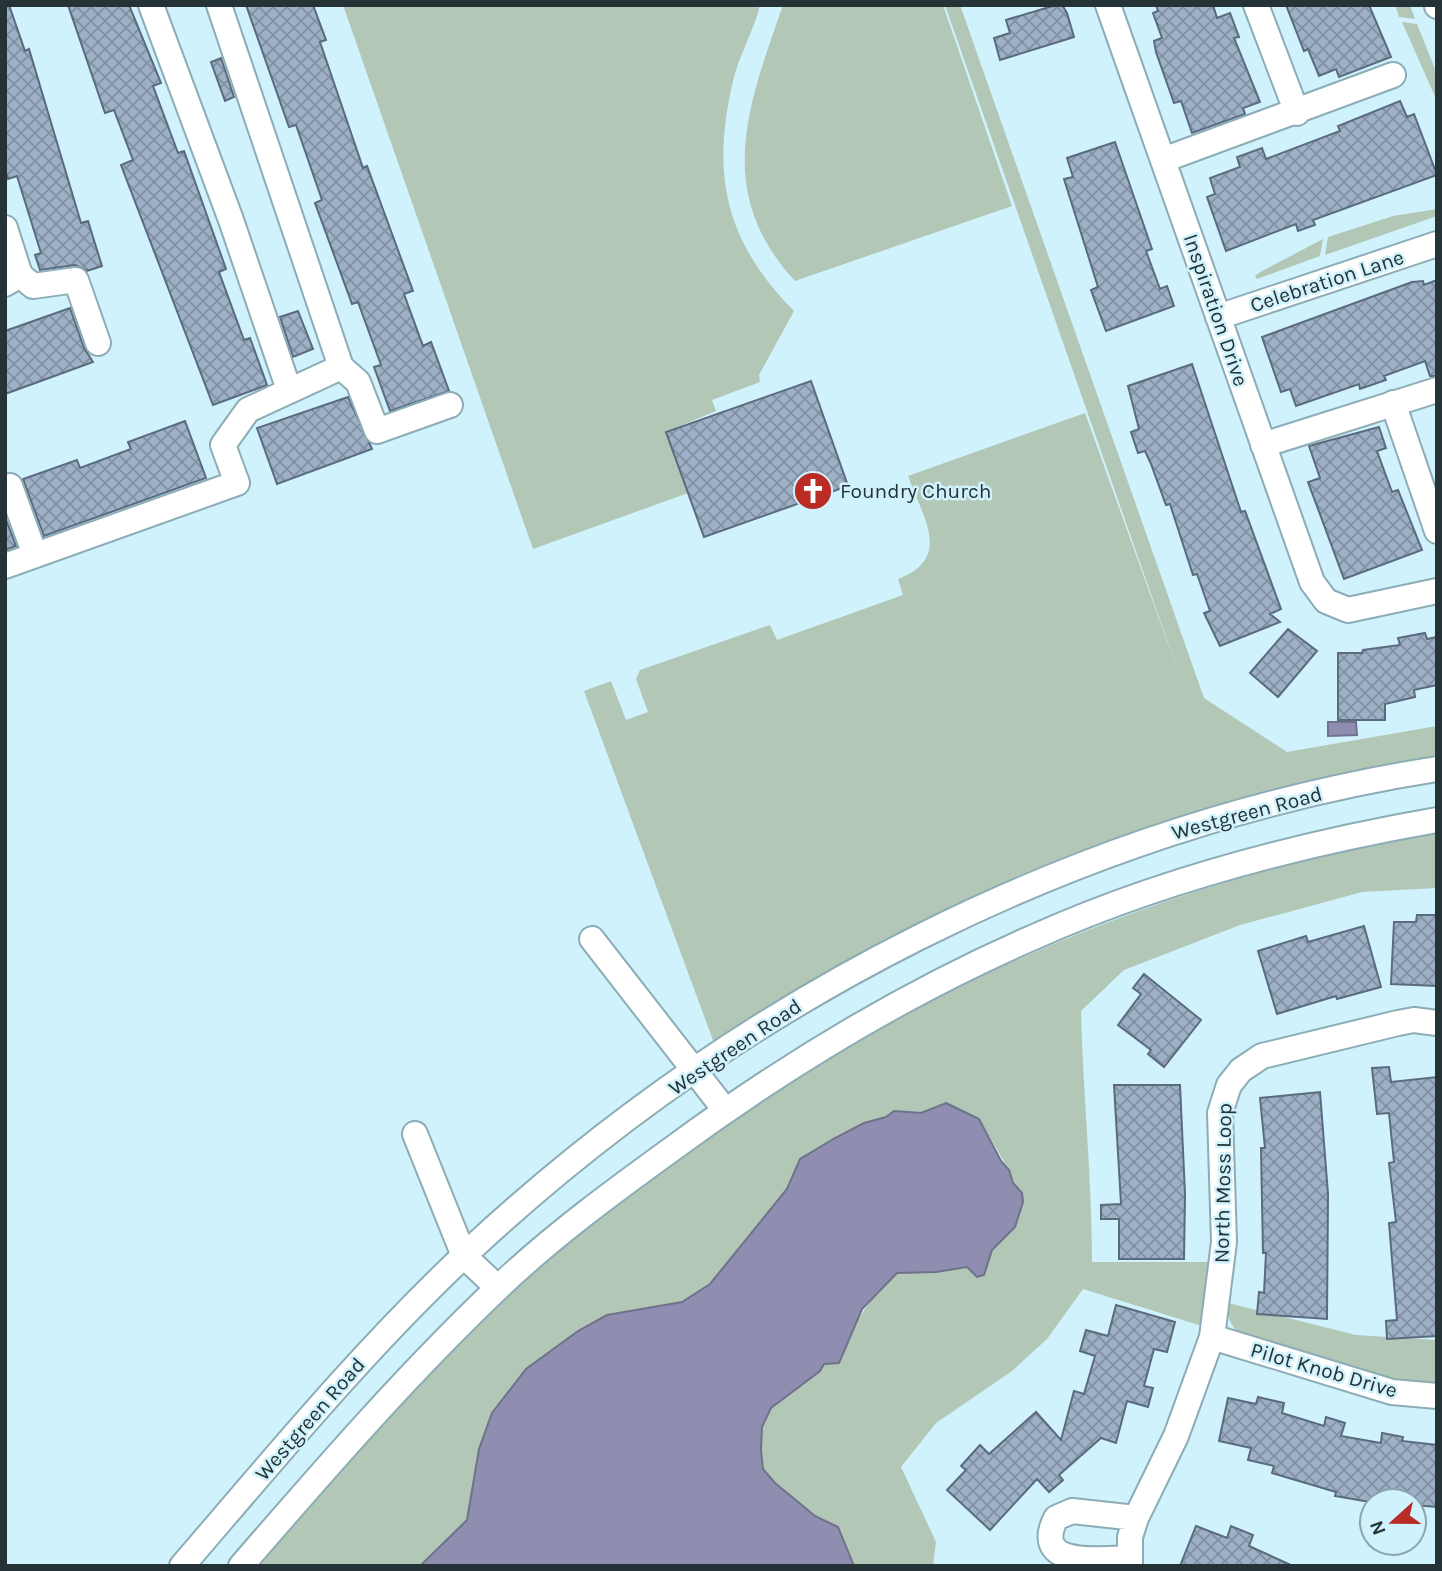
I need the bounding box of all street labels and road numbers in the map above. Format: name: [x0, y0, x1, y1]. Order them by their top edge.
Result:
street label: Inspiration Drive: [1179, 231, 1253, 389]
street label: Celebration Lane: [1247, 245, 1407, 317]
street label: Westgreen Road: [1169, 781, 1325, 845]
street label: Westgreen Road: [664, 994, 806, 1100]
street label: North Moss Loop: [1210, 1103, 1236, 1263]
street label: Pilot Knob Drive: [1248, 1338, 1400, 1402]
street label: Westgreen Road: [250, 1353, 370, 1485]

